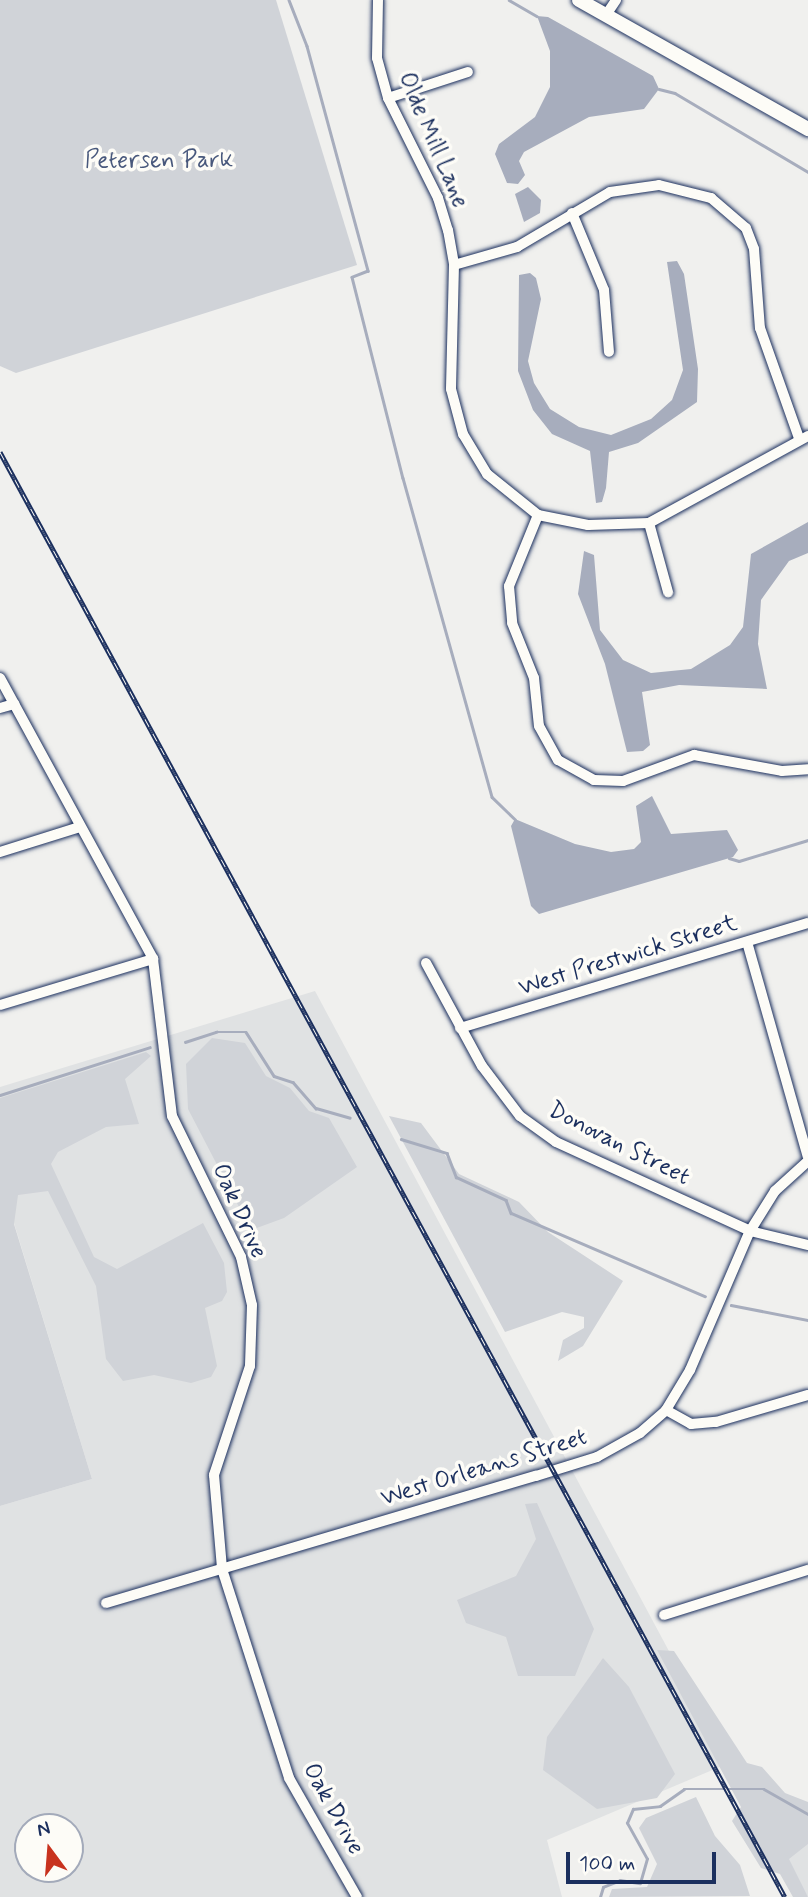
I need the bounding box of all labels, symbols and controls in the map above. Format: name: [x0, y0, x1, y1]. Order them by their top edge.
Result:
street label: Olde Mill Lane: [391, 67, 475, 213]
park label: Petersen Park: [87, 147, 231, 175]
street label: West Prestwick Street: [515, 909, 741, 1003]
street label: Donovan Street: [542, 1095, 696, 1193]
street label: Oak Drive: [206, 1160, 272, 1262]
street label: West Orleans Street: [375, 1422, 593, 1514]
street label: Oak Drive: [296, 1759, 370, 1859]
north arrow: [14, 1813, 84, 1883]
text: N: [34, 1815, 53, 1843]
scale bar: [570, 1838, 720, 1882]
text: 100 m: [579, 1850, 635, 1878]

